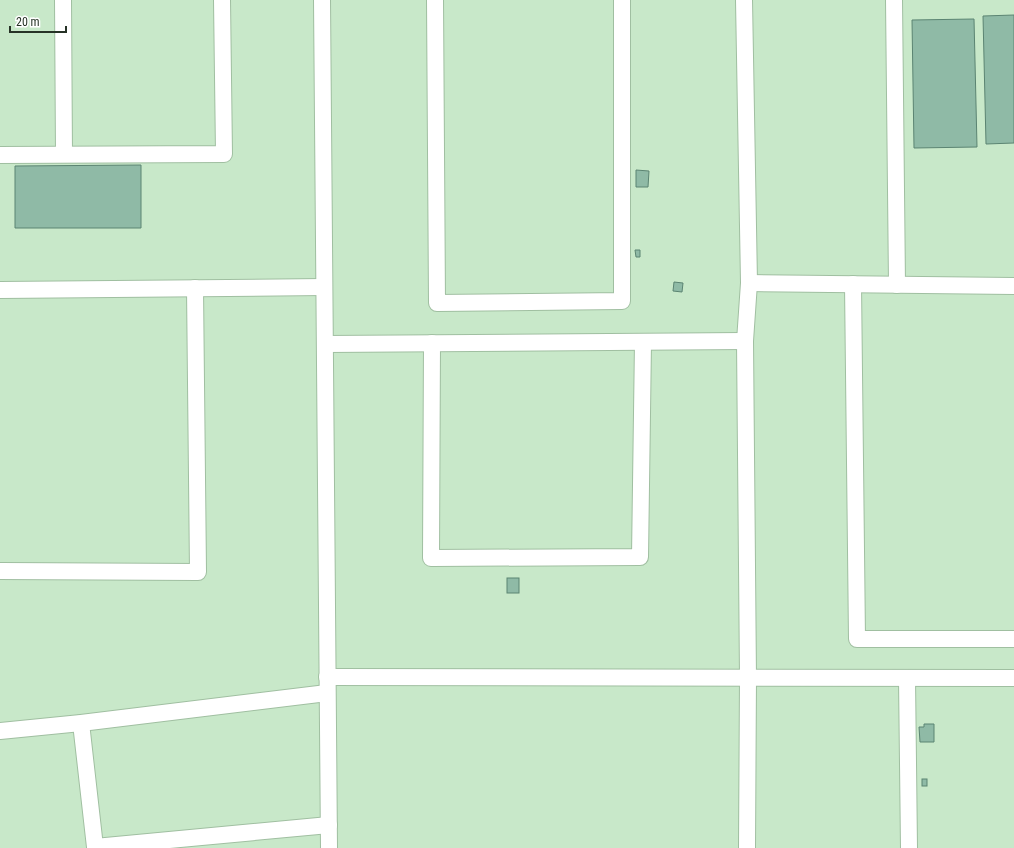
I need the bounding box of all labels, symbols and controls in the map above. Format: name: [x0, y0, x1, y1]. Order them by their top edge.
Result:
scale bar: [10, 8, 66, 34]
text: 20 m: [16, 15, 40, 29]

